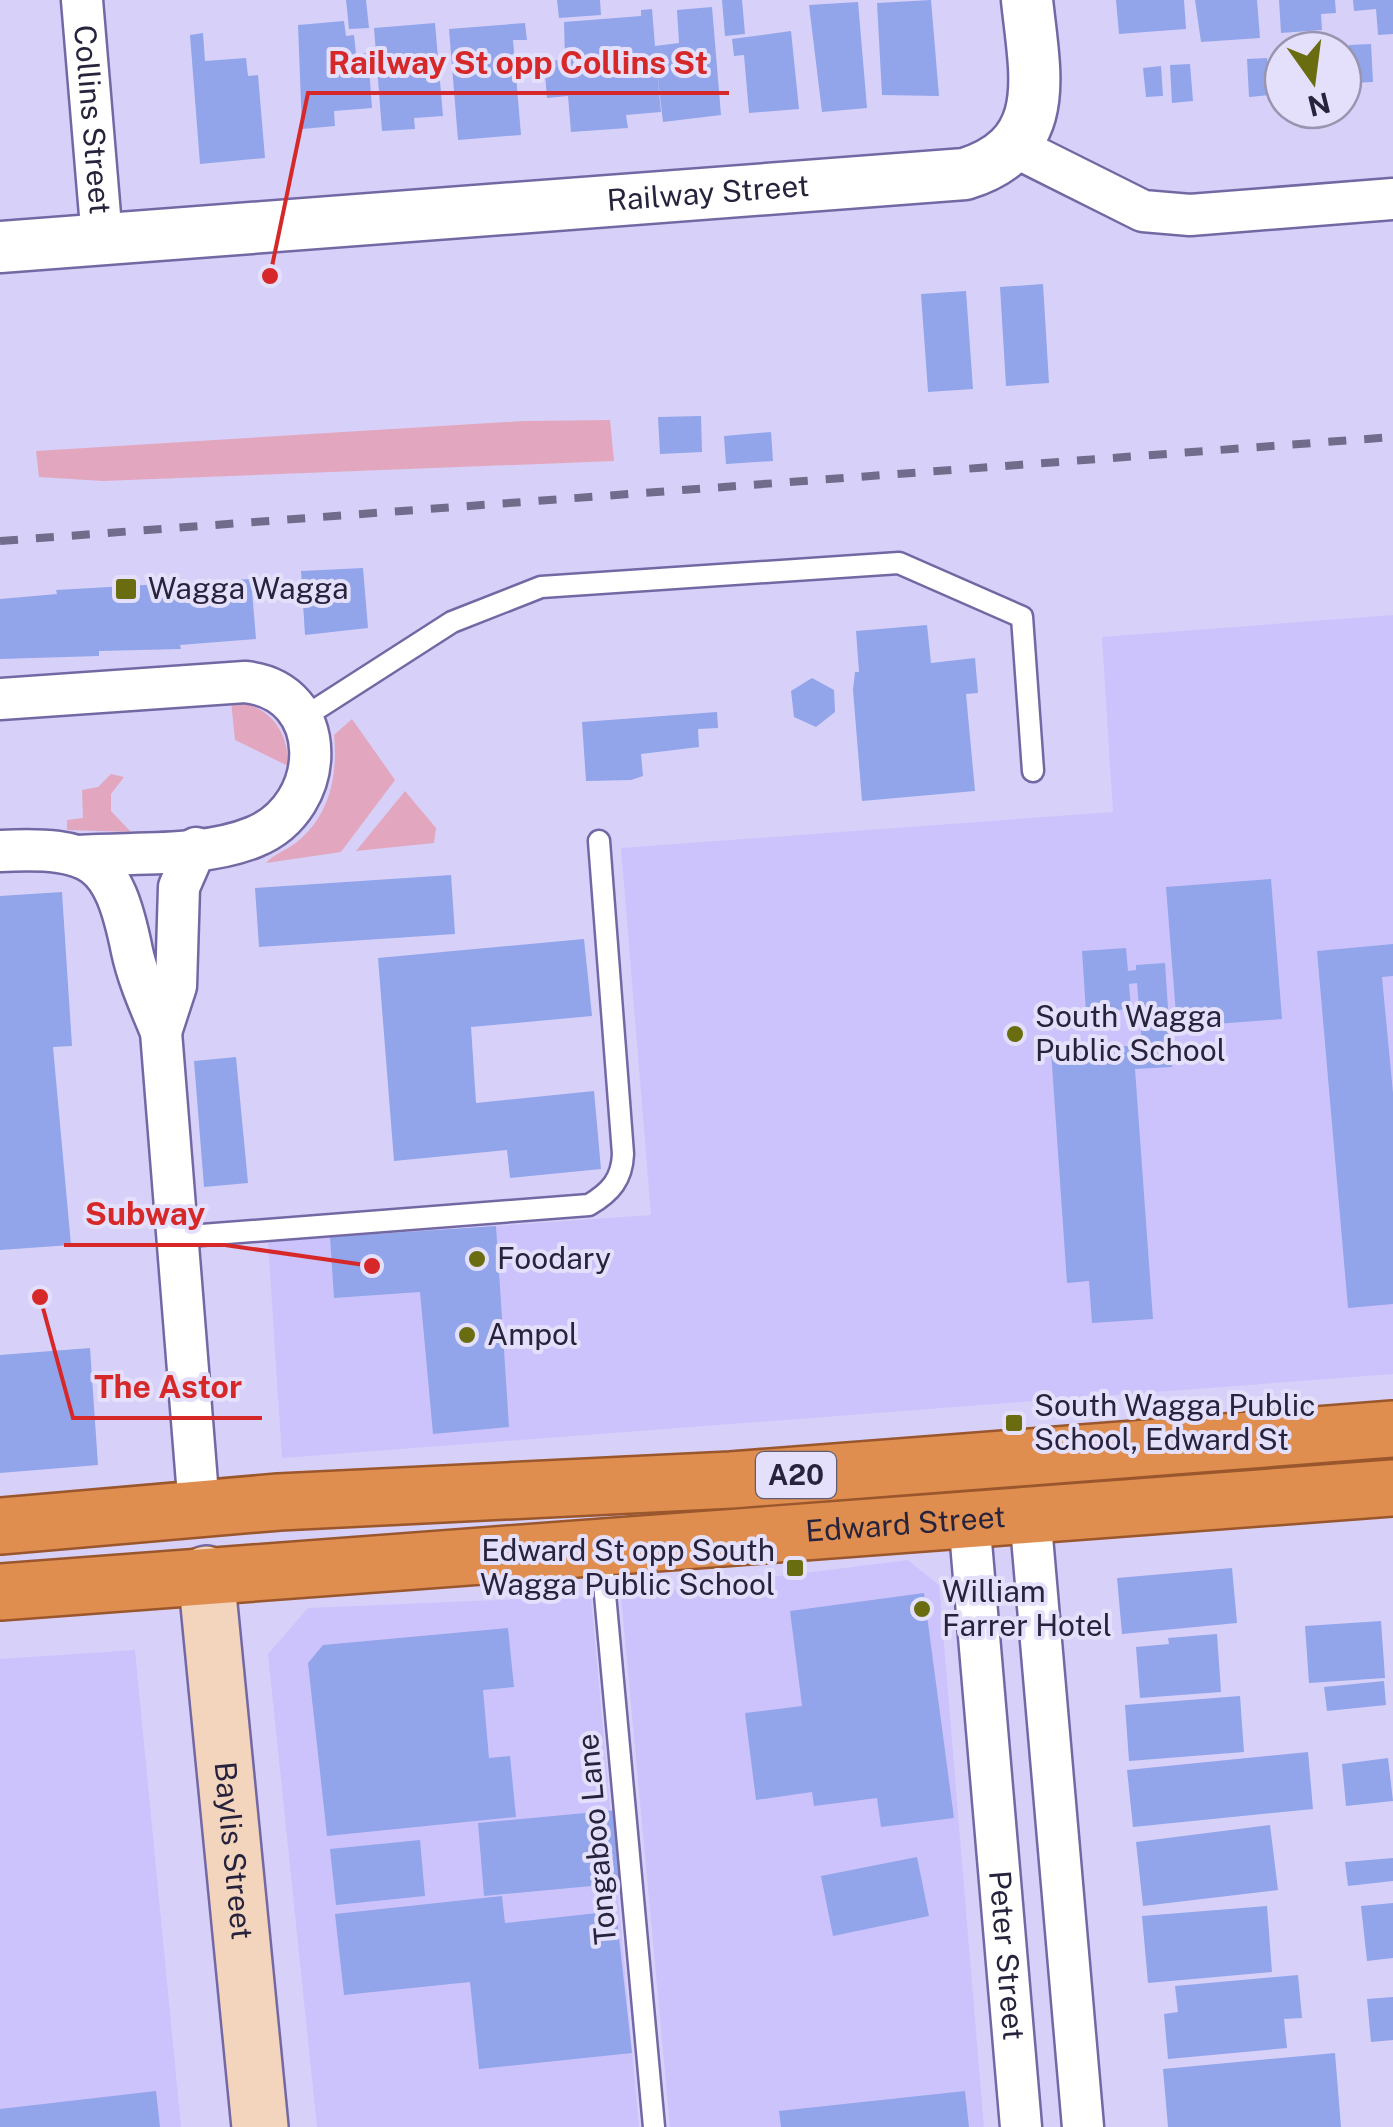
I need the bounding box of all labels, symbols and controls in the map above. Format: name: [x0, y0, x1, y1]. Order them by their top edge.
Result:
street label: Collins Street: [67, 23, 119, 216]
north arrow: [1263, 30, 1363, 130]
callout: Railway St opp Collins St: [308, 31, 729, 93]
text: Railway St opp Collins St: [328, 44, 708, 81]
text: N: [1305, 86, 1334, 123]
street label: Railway Street: [605, 167, 810, 218]
place label: Wagga Wagga: [148, 570, 349, 606]
marker: Wagga Wagga: [113, 576, 139, 602]
place label: South Wagga Public School: [1035, 998, 1226, 1068]
marker: South Wagga Public School: [1004, 1023, 1026, 1045]
callout: Subway: [64, 1183, 225, 1245]
text: Subway: [85, 1195, 205, 1232]
place label: Foodary: [497, 1240, 611, 1276]
marker: Foodary: [466, 1248, 488, 1270]
place label: Ampol: [487, 1316, 578, 1352]
marker: Ampol: [456, 1324, 478, 1346]
callout: The Astor: [73, 1356, 262, 1418]
text: The Astor: [94, 1368, 242, 1405]
place label: South Wagga Public School, Edward St: [1034, 1387, 1315, 1457]
marker: South Wagga Public School, Edward St: [1003, 1412, 1025, 1434]
road number: A20: [756, 1452, 836, 1498]
street label: Edward Street: [804, 1498, 1007, 1549]
place label: Edward St opp South Wagga Public School: [480, 1532, 775, 1602]
marker: Edward St opp South Wagga Public School: [784, 1557, 806, 1579]
place label: William Farrer Hotel: [942, 1573, 1112, 1643]
marker: William Farrer Hotel: [911, 1598, 933, 1620]
street label: Tongaboo Lane: [569, 1732, 623, 1946]
street label: Baylis Street: [207, 1760, 261, 1941]
street label: Peter Street: [982, 1869, 1033, 2042]

